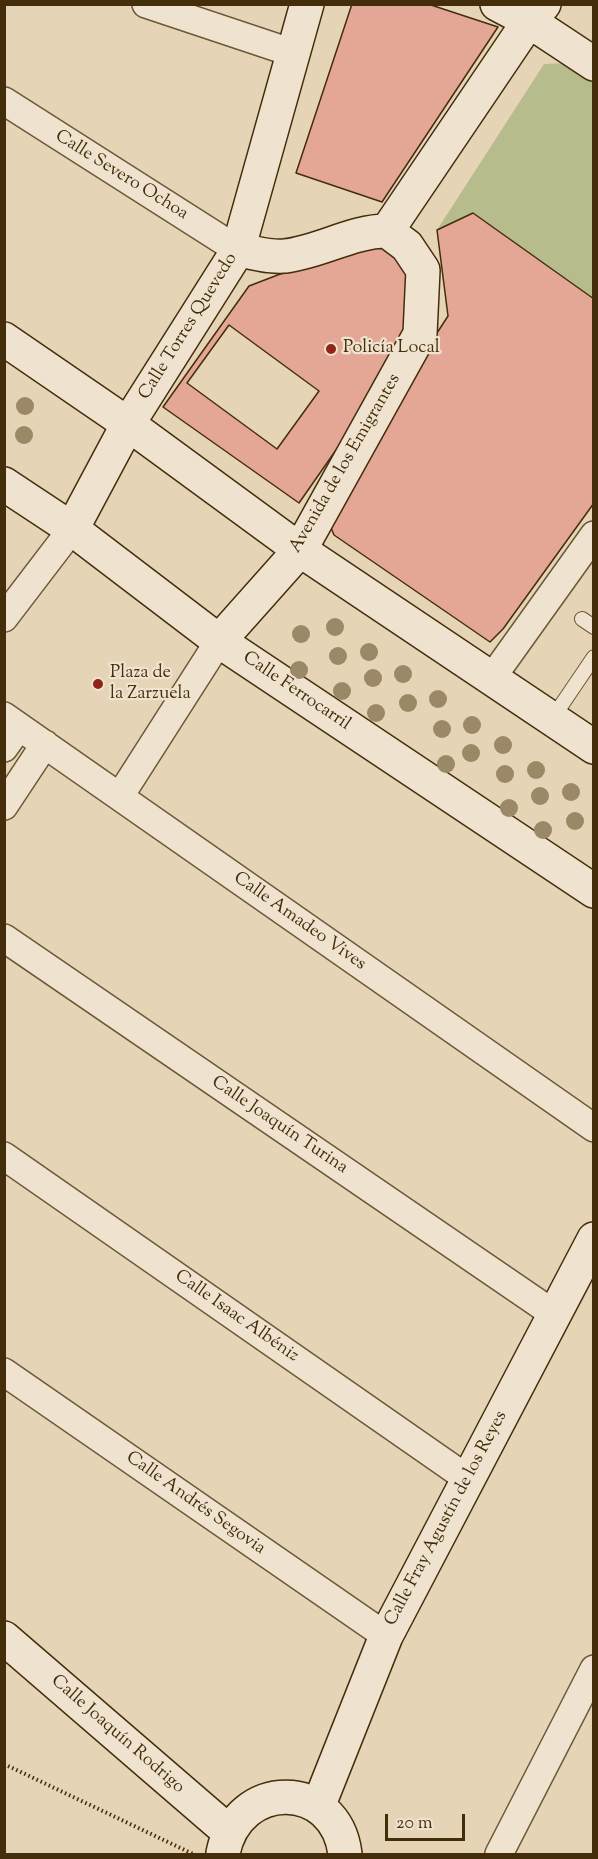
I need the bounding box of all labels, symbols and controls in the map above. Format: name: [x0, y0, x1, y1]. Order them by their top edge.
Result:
street label: Calle Severo Ochoa: [50, 126, 192, 226]
street label: Calle Torres Quevedo: [135, 250, 243, 404]
place label: Policía Local: [343, 338, 440, 360]
marker: Policía Local: [324, 342, 338, 356]
street label: Avenida de los Emigrantes: [286, 371, 406, 557]
street label: Calle Ferrocarril: [238, 648, 354, 736]
place label: Plaza de la Zarzuela: [110, 663, 191, 706]
marker: Plaza de la Zarzuela: [91, 677, 105, 691]
street label: Calle Amadeo Vives: [228, 868, 370, 976]
street label: Calle Joaquín Turina: [207, 1072, 351, 1180]
street label: Calle Isaac Albéniz: [170, 1266, 302, 1368]
street label: Calle Fray Agustín de los Reyes: [381, 1408, 513, 1630]
street label: Calle Andrés Segovia: [121, 1448, 269, 1560]
street label: Calle Joaquín Rodrigo: [46, 1671, 188, 1799]
scale bar: [388, 1802, 468, 1840]
text: 20 m: [396, 1811, 433, 1837]

